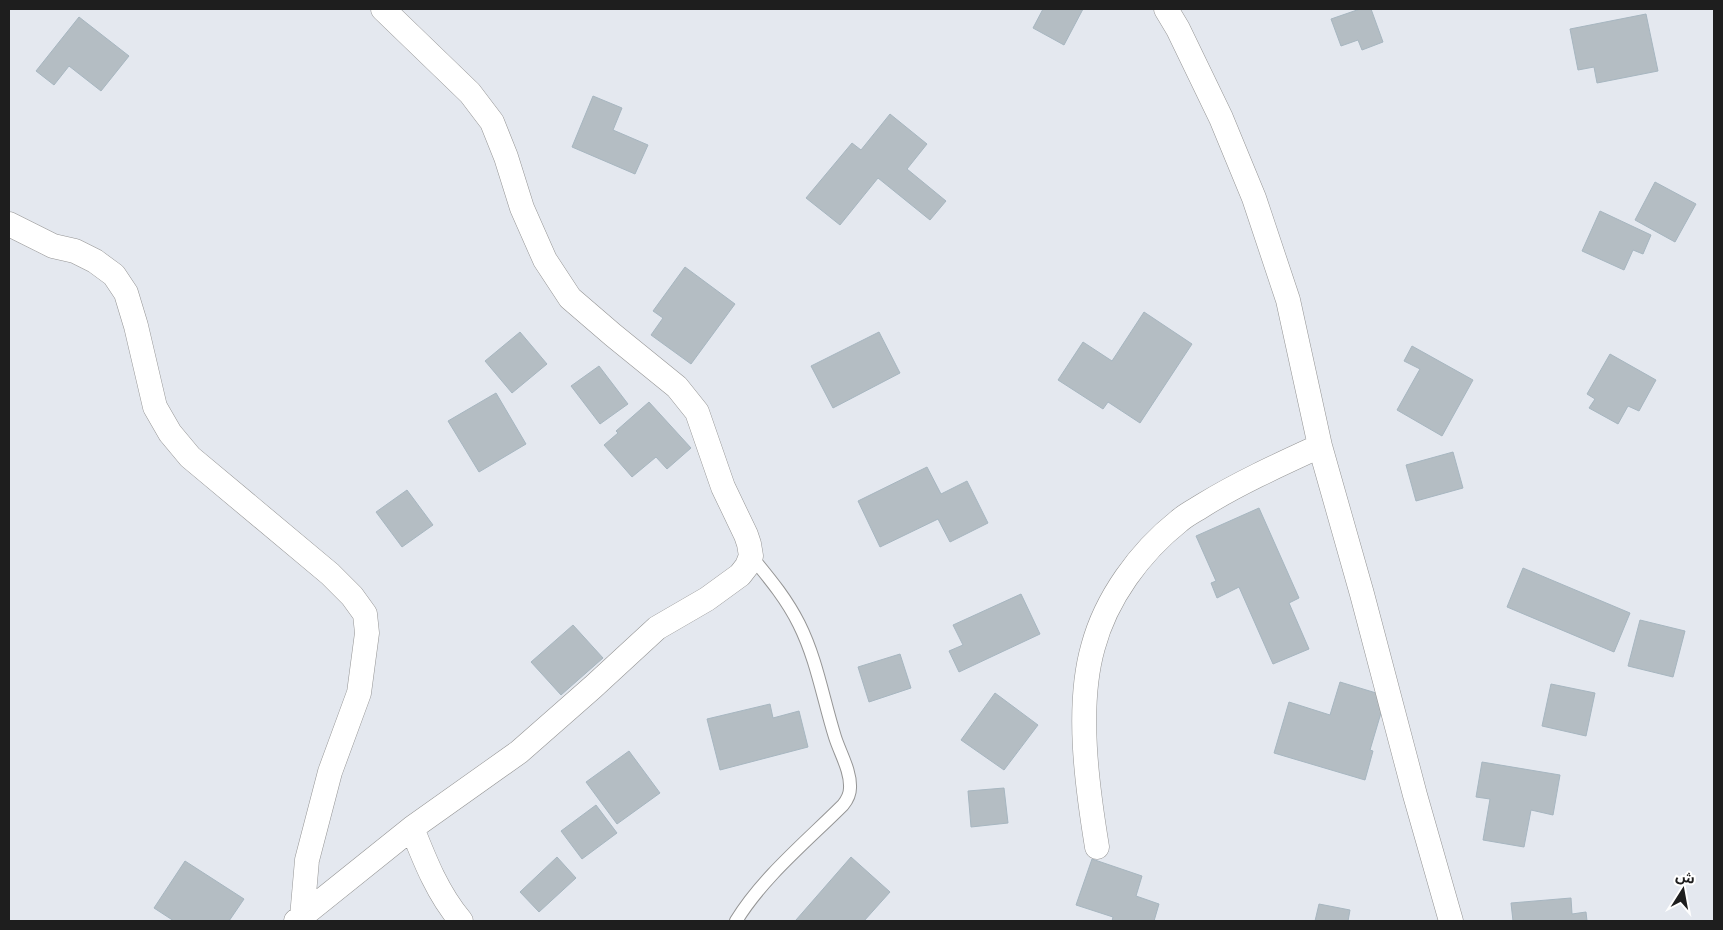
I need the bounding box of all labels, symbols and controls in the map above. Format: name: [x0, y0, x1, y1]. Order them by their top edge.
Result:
north arrow: [1658, 865, 1708, 915]
text: ش: [1674, 867, 1697, 888]

